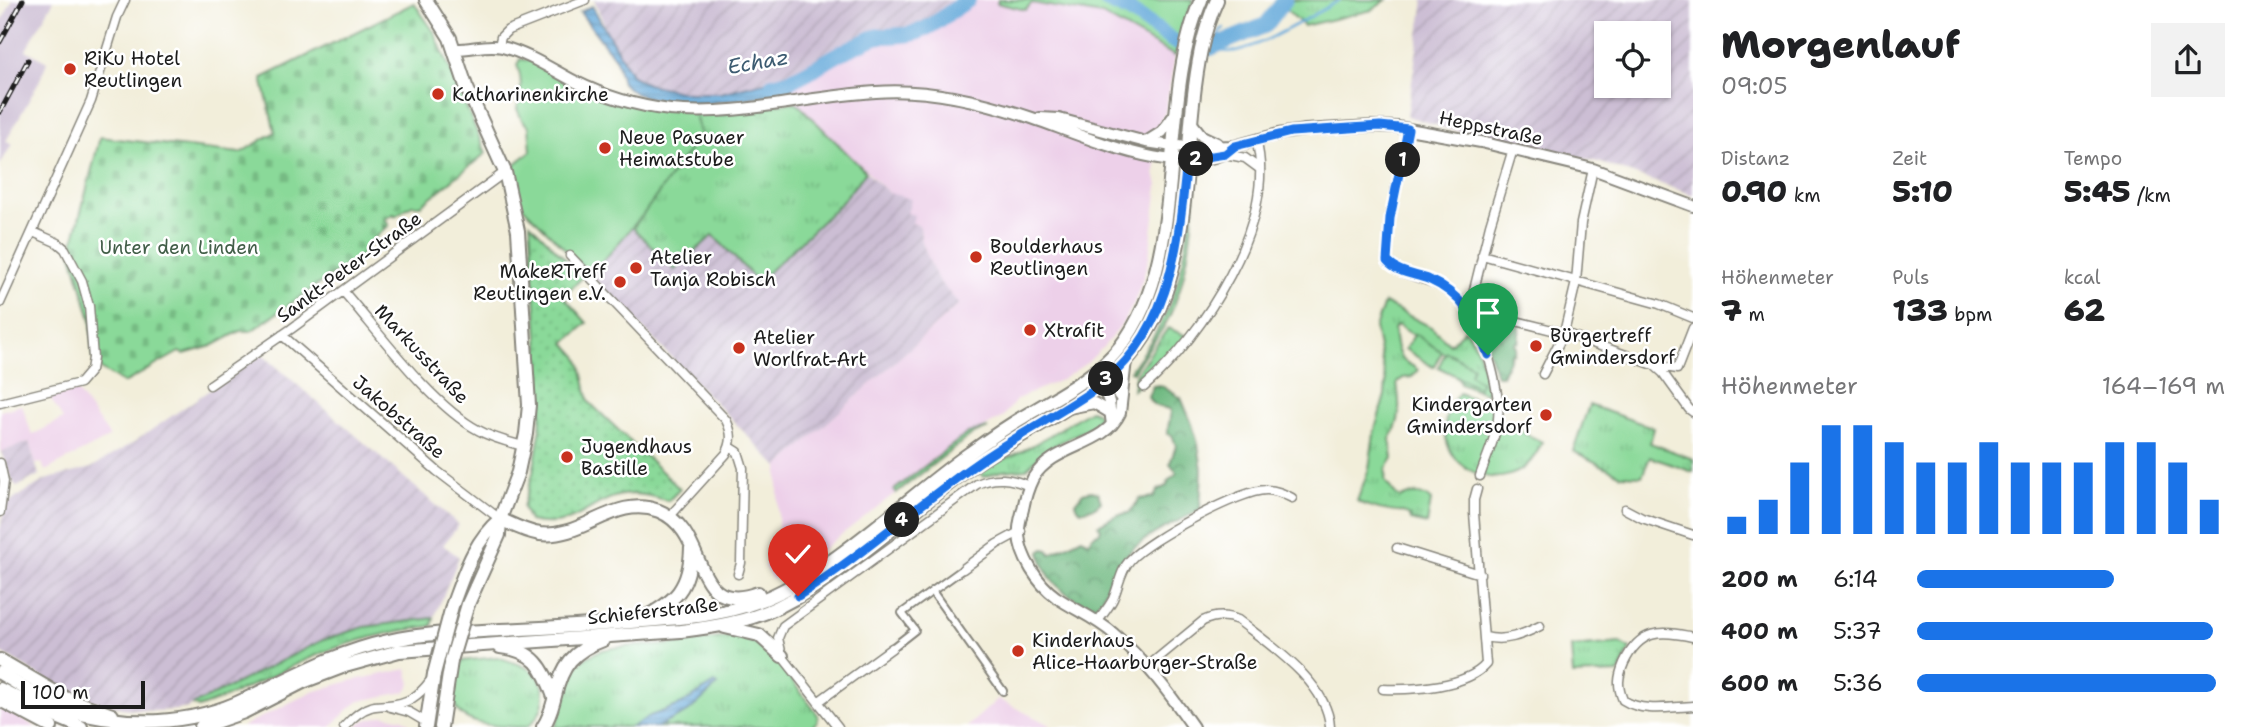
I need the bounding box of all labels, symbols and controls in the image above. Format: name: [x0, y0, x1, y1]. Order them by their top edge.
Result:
text: Morgenlauf: [1721, 19, 1960, 70]
map controls: [1594, 21, 1671, 98]
button: locate: [1594, 21, 1671, 98]
button: share: [2151, 23, 2225, 97]
water label: Echaz: [725, 43, 791, 81]
place label: RiKu Hotel Reutlingen: [84, 46, 182, 93]
marker: RiKu Hotel Reutlingen: [62, 61, 78, 77]
text: 09:05: [1721, 71, 1788, 101]
place label: Katharinenkirche: [452, 82, 609, 107]
marker: Katharinenkirche: [430, 86, 446, 102]
street label: Heppstraße: [1437, 105, 1545, 151]
place label: Neue Pasuaer Heimatstube: [619, 125, 745, 172]
marker: Neue Pasuaer Heimatstube: [597, 140, 613, 156]
pin: 2: [1178, 142, 1214, 176]
pin: 1: [1386, 142, 1420, 178]
text: 2: [1189, 146, 1202, 171]
text: Distanz: [1721, 146, 1790, 171]
text: Zeit: [1892, 146, 1927, 171]
text: Tempo: [2064, 146, 2122, 171]
text: 1: [1398, 147, 1407, 172]
text: 0.90: [1721, 171, 1787, 212]
text: 5:10: [1892, 171, 1953, 212]
text: 5:45: [2064, 171, 2131, 212]
text: km: [1787, 183, 1821, 208]
text: /km: [2131, 183, 2171, 208]
street label: Sankt-Peter-Straße: [271, 206, 427, 328]
place label: Boulderhaus Reutlingen: [990, 234, 1103, 281]
park label: Unter den Linden: [100, 235, 258, 260]
place label: Atelier Tanja Robisch: [650, 245, 776, 292]
marker: Boulderhaus Reutlingen: [968, 249, 984, 265]
place label: MakeRTreff Reutlingen e.V.: [473, 259, 607, 306]
marker: Atelier Tanja Robisch: [628, 260, 644, 276]
text: Höhenmeter: [1721, 265, 1834, 290]
text: Puls: [1892, 265, 1929, 290]
text: kcal: [2064, 265, 2101, 290]
marker: MakeRTreff Reutlingen e.V.: [612, 274, 628, 290]
pin: [1458, 283, 1518, 355]
text: 7: [1721, 290, 1742, 331]
text: 133: [1892, 290, 1948, 331]
text: 62: [2064, 290, 2105, 331]
icon: arrive: [1469, 294, 1507, 332]
street label: Markusstraße: [369, 299, 475, 409]
text: m: [1742, 302, 1765, 327]
text: bpm: [1948, 302, 1992, 327]
place label: Xtrafit: [1044, 318, 1105, 343]
marker: Xtrafit: [1022, 322, 1038, 338]
place label: Bürgertreff Gmindersdorf: [1550, 323, 1677, 370]
place label: Atelier Worlfrat-Art: [753, 325, 867, 372]
marker: Bürgertreff Gmindersdorf: [1528, 338, 1544, 354]
marker: Atelier Worlfrat-Art: [731, 340, 747, 356]
pin: 3: [1088, 362, 1124, 396]
text: 3: [1099, 366, 1112, 391]
street label: Jakobstraße: [347, 370, 451, 464]
text: Höhenmeter: [1721, 371, 1858, 401]
text: 164–169 m: [2102, 371, 2225, 401]
place label: Kindergarten Gmindersdorf: [1407, 392, 1533, 439]
marker: Kindergarten Gmindersdorf: [1538, 407, 1554, 423]
place label: Jugendhaus Bastille: [581, 434, 692, 481]
marker: Jugendhaus Bastille: [559, 449, 575, 465]
pin: 4: [884, 503, 920, 538]
text: 4: [895, 507, 908, 532]
pin: [768, 524, 828, 596]
icon: check: [779, 535, 817, 573]
text: 200 m: [1721, 564, 1798, 594]
text: 6:14: [1833, 564, 1878, 594]
street label: Schieferstraße: [586, 592, 720, 630]
text: 400 m: [1721, 616, 1798, 646]
text: 5:37: [1833, 616, 1882, 646]
place label: Kinderhaus Alice-Haarburger-Straße: [1032, 628, 1258, 675]
marker: Kinderhaus Alice-Haarburger-Straße: [1010, 643, 1026, 659]
text: 600 m: [1721, 668, 1798, 698]
text: 5:36: [1833, 668, 1883, 698]
scale bar: [21, 678, 145, 710]
text: 100 m: [32, 680, 89, 705]

